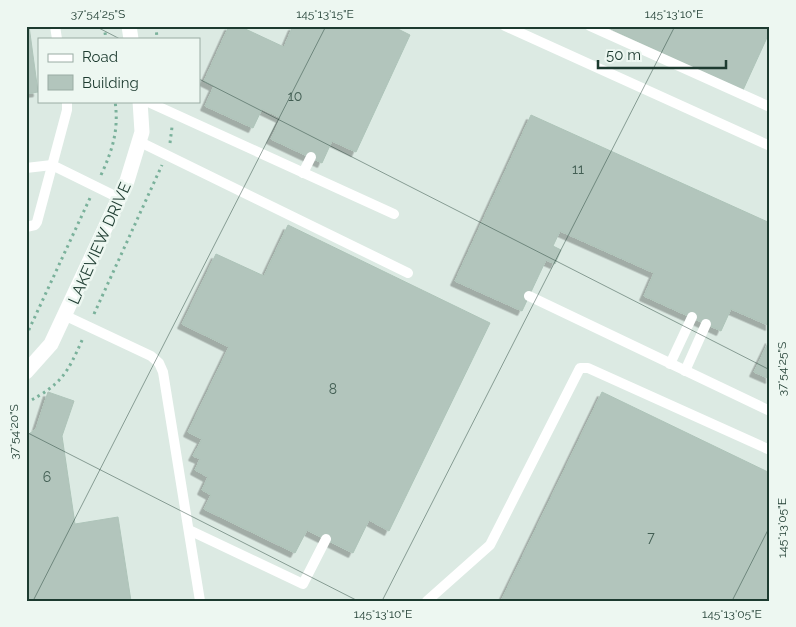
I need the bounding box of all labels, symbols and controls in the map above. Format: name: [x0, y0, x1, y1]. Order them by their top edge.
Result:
text: 37°54'25"S: [71, 7, 125, 21]
text: 145°13'15"E: [296, 7, 354, 21]
text: 145°13'10"E: [645, 7, 703, 21]
legend: [38, 38, 200, 102]
scale bar: [598, 38, 726, 70]
text: 50 m: [606, 46, 641, 64]
text: Road: [82, 48, 118, 66]
text: Building: [82, 74, 139, 92]
house number: 10: [288, 88, 302, 104]
house number: 11: [572, 161, 584, 177]
street label: LAKEVIEW DRIVE: [64, 179, 135, 307]
text: 37°54'25"S: [775, 342, 789, 396]
house number: 8: [329, 381, 337, 397]
text: 37°54'20"S: [7, 404, 21, 460]
house number: 6: [43, 469, 51, 485]
text: 145°13'05"E: [775, 498, 789, 558]
house number: 7: [647, 529, 655, 545]
text: 145°13'10"E: [354, 607, 412, 621]
text: 145°13'05"E: [702, 607, 762, 621]

